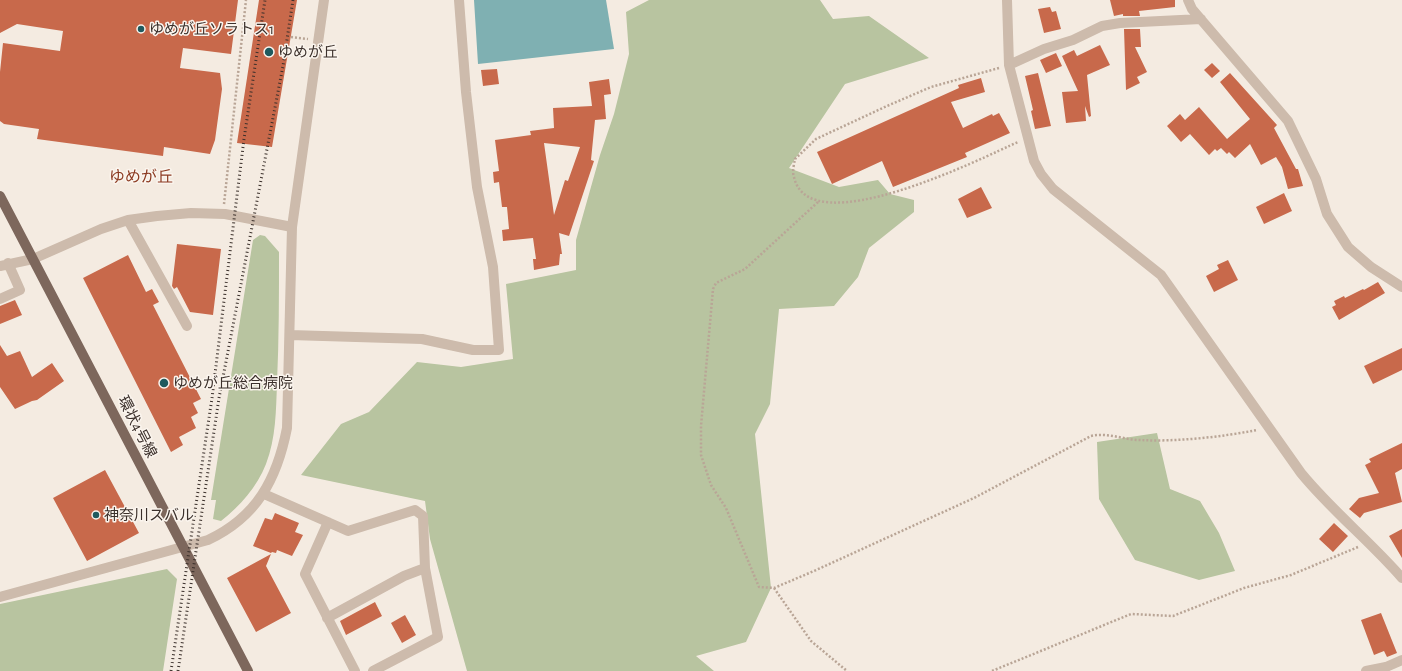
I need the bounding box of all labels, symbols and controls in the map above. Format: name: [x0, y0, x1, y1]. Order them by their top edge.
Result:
place label: ゆめが丘ソラトス1: [149, 20, 274, 38]
marker: ゆめが丘ソラトス1: [136, 24, 146, 34]
place label: ゆめが丘: [278, 43, 338, 61]
marker: ゆめが丘: [263, 46, 275, 58]
district label: ゆめが丘: [109, 167, 173, 187]
place label: ゆめが丘総合病院: [173, 374, 293, 392]
marker: ゆめが丘総合病院: [158, 377, 170, 389]
street label: 環状4号線: [114, 393, 160, 461]
place label: 神奈川スバル: [104, 506, 194, 524]
marker: 神奈川スバル: [91, 510, 101, 520]

